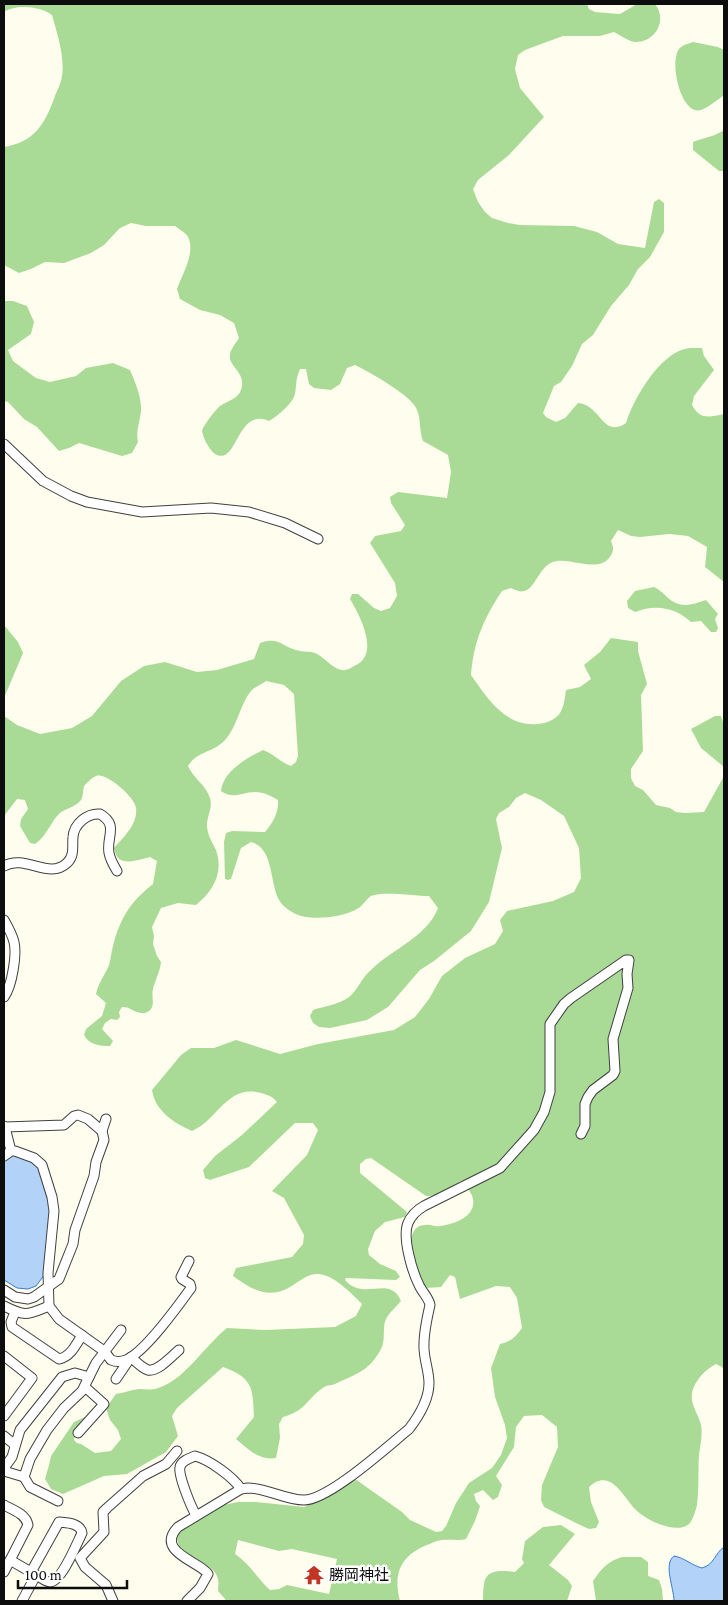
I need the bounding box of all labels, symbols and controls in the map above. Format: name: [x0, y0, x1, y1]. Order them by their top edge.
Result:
scale bar: [18, 1558, 126, 1590]
temple icon: 勝岡神社: [303, 1564, 325, 1586]
text: 100 m: [25, 1567, 62, 1583]
place label: 勝岡神社: [329, 1567, 389, 1583]

